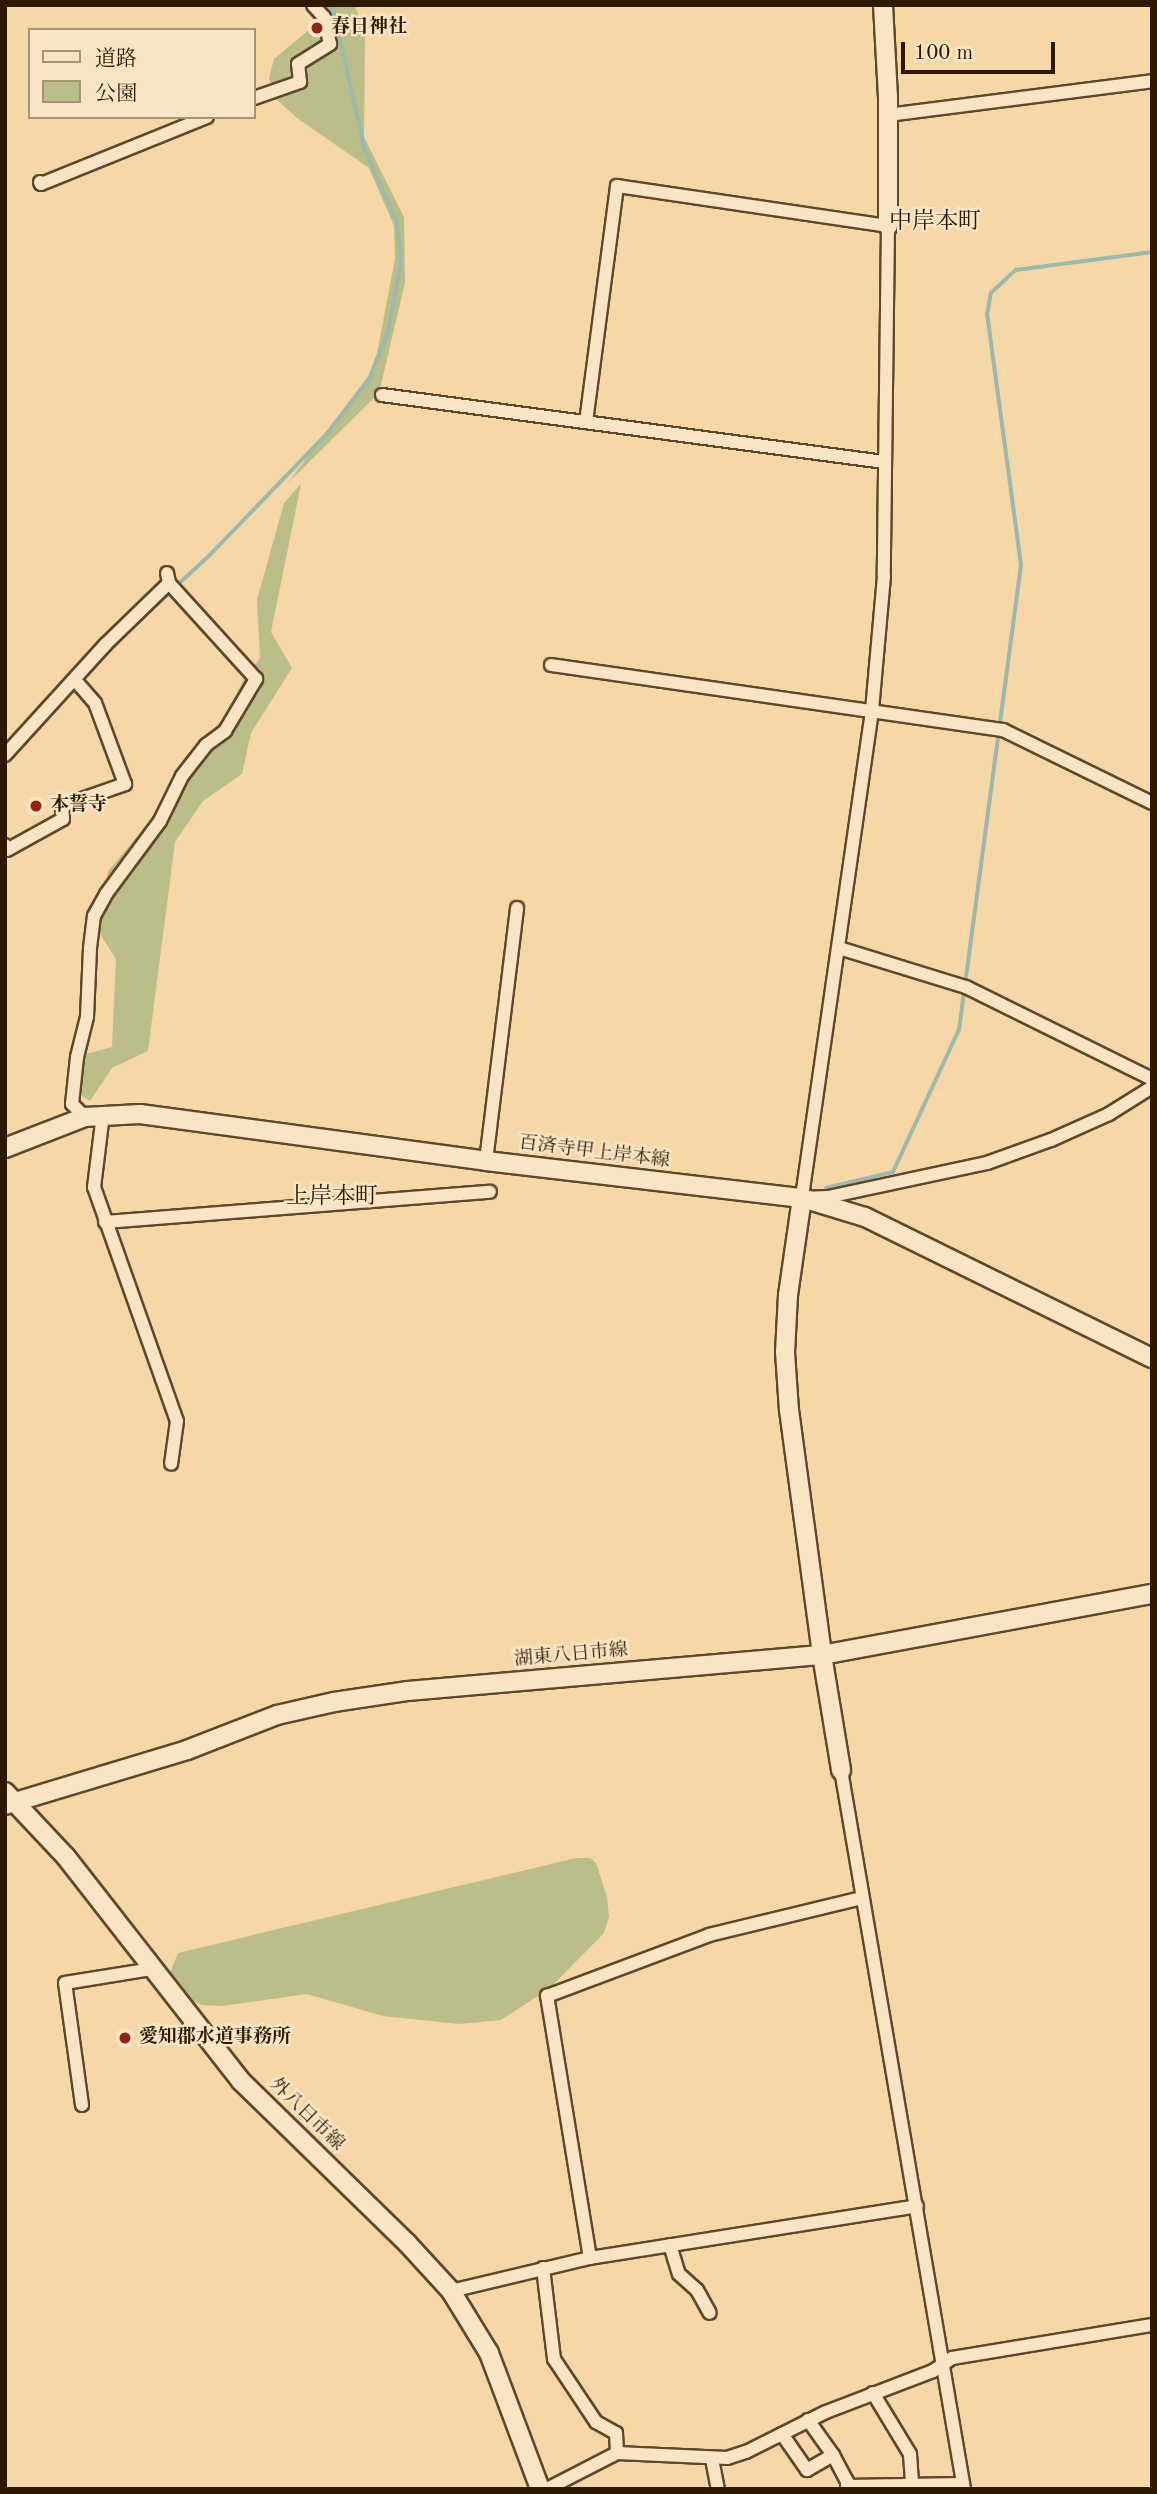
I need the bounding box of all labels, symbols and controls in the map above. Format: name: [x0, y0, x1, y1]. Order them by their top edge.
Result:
place label: 春日神社: [331, 17, 407, 39]
marker: 春日神社: [309, 20, 325, 36]
legend: [28, 28, 256, 119]
scale bar: [905, 28, 1059, 72]
text: 100 m: [914, 43, 973, 64]
text: 道路: [95, 49, 137, 70]
text: 公園: [95, 84, 137, 105]
district label: 中岸本町: [889, 208, 981, 236]
place label: 本誓寺: [50, 795, 107, 817]
marker: 本誓寺: [28, 798, 44, 814]
street label: 百済寺甲上岸本線: [517, 1132, 671, 1174]
district label: 上岸本町: [286, 1183, 378, 1211]
street label: 湖東八日市線: [513, 1640, 629, 1672]
place label: 愛知郡水道事務所: [139, 2027, 291, 2049]
marker: 愛知郡水道事務所: [117, 2030, 133, 2046]
street label: 外八日市線: [264, 2074, 348, 2156]

